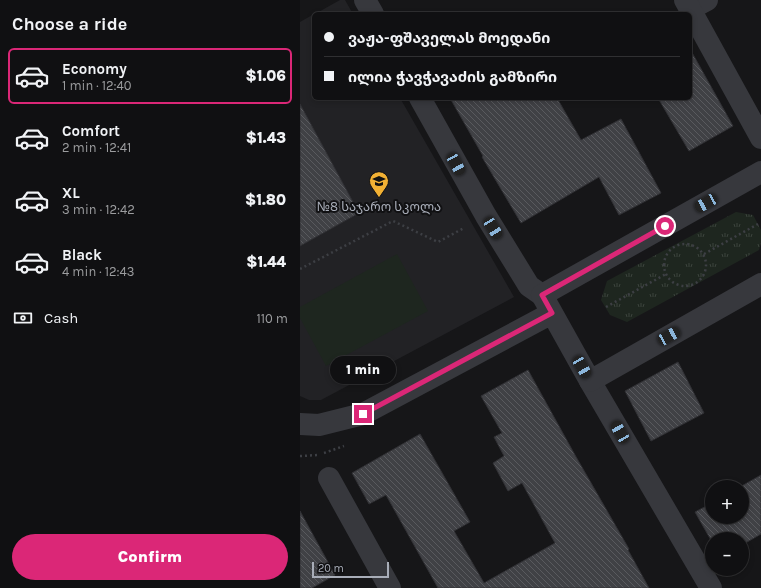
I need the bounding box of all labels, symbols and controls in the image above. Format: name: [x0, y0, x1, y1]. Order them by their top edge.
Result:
text: Choose a ride: [12, 13, 127, 35]
text: ვაჟა-ფშაველას მოედანი: [348, 29, 550, 47]
icon: car: [14, 58, 50, 94]
text: Economy: [62, 60, 127, 78]
text: $1.06: [245, 67, 286, 85]
text: ილია ჭავჭავაძის გამზირი: [348, 68, 557, 86]
text: 1 min · 12:40: [62, 78, 132, 93]
icon: car: [14, 120, 50, 156]
text: Comfort: [62, 122, 120, 140]
text: $1.43: [246, 129, 286, 147]
text: 2 min · 12:41: [62, 140, 131, 155]
car: [445, 151, 467, 177]
school or university icon: №8 საჯარო სკოლა: [368, 170, 390, 198]
icon: car: [14, 182, 50, 218]
text: XL: [62, 184, 80, 202]
text: $1.80: [245, 191, 286, 209]
car: [693, 192, 719, 214]
place label: №8 საჯარო სკოლა: [317, 199, 441, 215]
text: 3 min · 12:42: [62, 202, 135, 217]
car: [482, 215, 504, 241]
route start: [656, 217, 674, 235]
icon: car: [14, 244, 50, 280]
text: Black: [62, 246, 102, 264]
text: $1.44: [246, 253, 286, 271]
text: 4 min · 12:43: [62, 264, 135, 279]
icon: cash: [12, 307, 34, 329]
text: Cash: [44, 309, 78, 327]
text: 110 m: [256, 311, 288, 326]
car: [656, 325, 682, 347]
car: [571, 354, 593, 380]
callout: 1 min: [330, 356, 396, 384]
text: 1 min: [346, 362, 380, 377]
route end: [354, 405, 372, 423]
car: [609, 419, 631, 445]
map controls: [705, 480, 749, 576]
button: +: [705, 480, 749, 524]
button: −: [705, 532, 749, 576]
button: Confirm: [12, 534, 288, 580]
scale bar: [312, 560, 389, 579]
text: 20 m: [318, 562, 344, 575]

